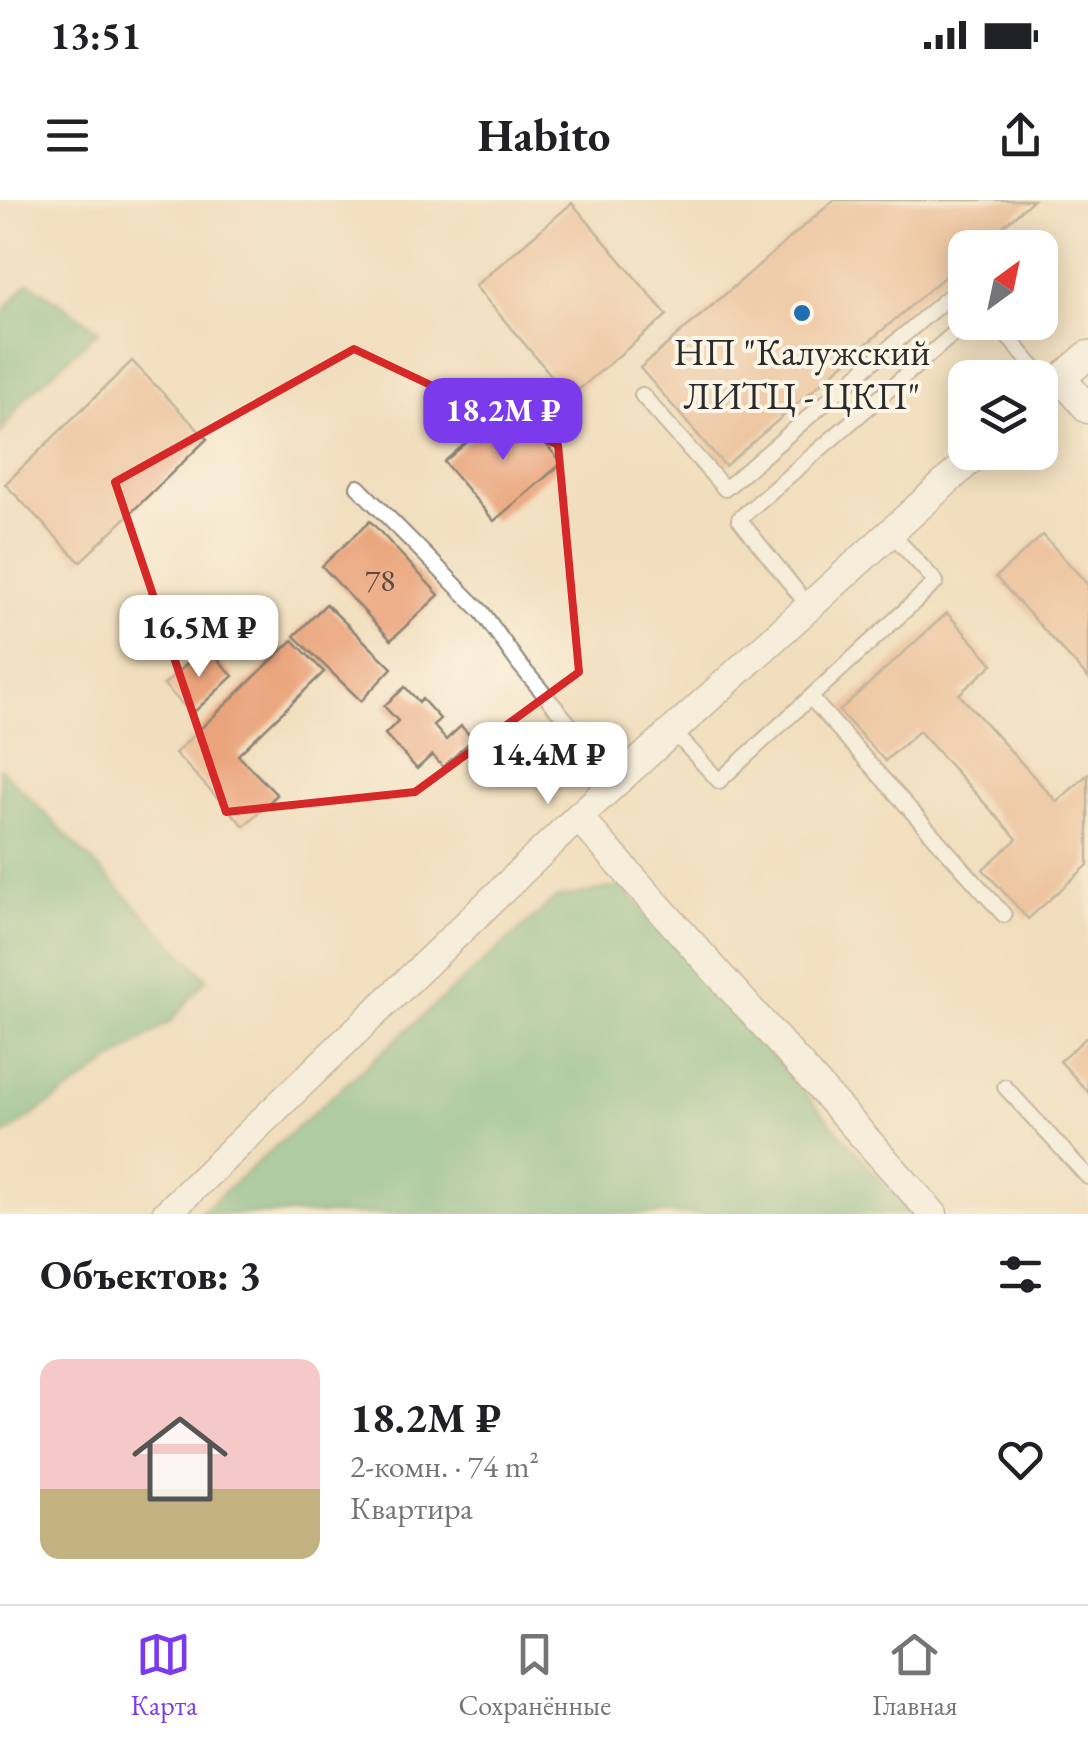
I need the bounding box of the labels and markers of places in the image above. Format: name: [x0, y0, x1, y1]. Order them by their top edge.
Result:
marker: НП "Калужский ЛИТЦ - ЦКП": [791, 302, 813, 324]
place label: НП "Калужский ЛИТЦ - ЦКП": [674, 327, 930, 420]
pin: 18.2M ₽: [411, 378, 595, 463]
pin: 16.5M ₽: [107, 595, 291, 680]
pin: 14.4M ₽: [456, 722, 640, 807]

